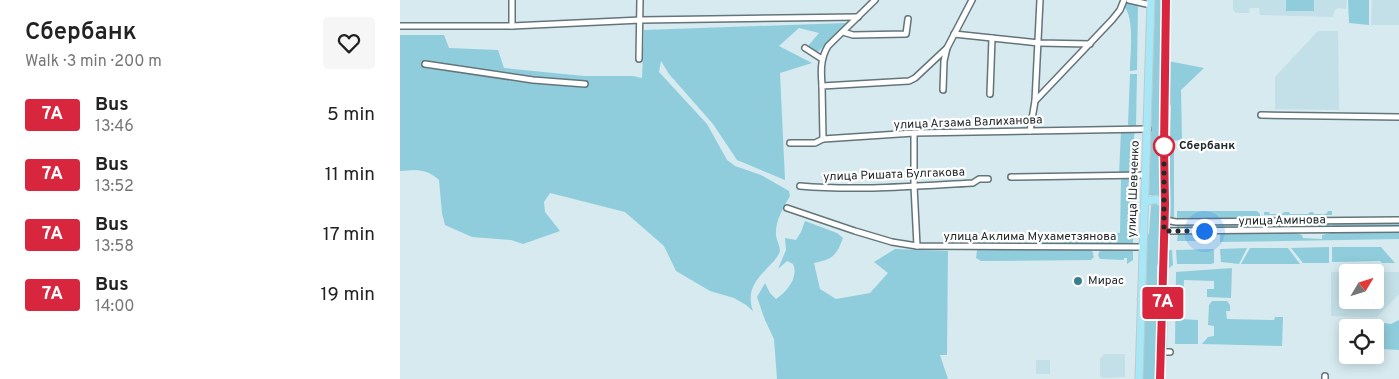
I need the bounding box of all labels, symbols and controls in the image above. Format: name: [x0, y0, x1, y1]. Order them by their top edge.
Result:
button: heart: [323, 17, 375, 69]
text: Сбербанк: [25, 18, 137, 48]
text: Walk · 3 min · 200 m: [25, 52, 162, 72]
text: Bus: [95, 93, 129, 117]
text: 7А: [42, 103, 63, 126]
text: 5 min: [327, 103, 375, 127]
street label: улица Агзама Валиханова: [893, 112, 1043, 134]
text: 13:46: [95, 117, 134, 137]
marker: Сбербанк: [1153, 135, 1175, 157]
place label: Сбербанк: [1179, 138, 1235, 154]
street label: улица Шевченко: [1124, 140, 1144, 238]
text: Bus: [95, 153, 129, 177]
text: 7А: [42, 163, 63, 186]
text: 11 min: [325, 163, 375, 187]
street label: улица Ришата Булгакова: [823, 165, 965, 185]
text: 13:52: [95, 177, 134, 197]
street label: улица Аминова: [1238, 212, 1326, 230]
text: Bus: [95, 213, 129, 237]
your location: [1192, 219, 1217, 244]
text: 7А: [42, 223, 63, 246]
text: 17 min: [323, 223, 375, 247]
street label: улица Аклима Мухаметзянова: [944, 229, 1116, 245]
text: 13:58: [95, 237, 134, 257]
north arrow: [1339, 264, 1384, 309]
map controls: [1339, 264, 1384, 364]
text: Bus: [95, 273, 129, 297]
place label: Мирас: [1088, 273, 1124, 289]
marker: Мирас: [1072, 275, 1084, 287]
text: 7А: [42, 283, 63, 306]
text: 19 min: [320, 283, 375, 307]
line badge: 7А: [1140, 287, 1186, 319]
text: 7А: [1152, 291, 1174, 314]
text: 14:00: [95, 297, 135, 317]
button: locate: [1339, 319, 1384, 364]

